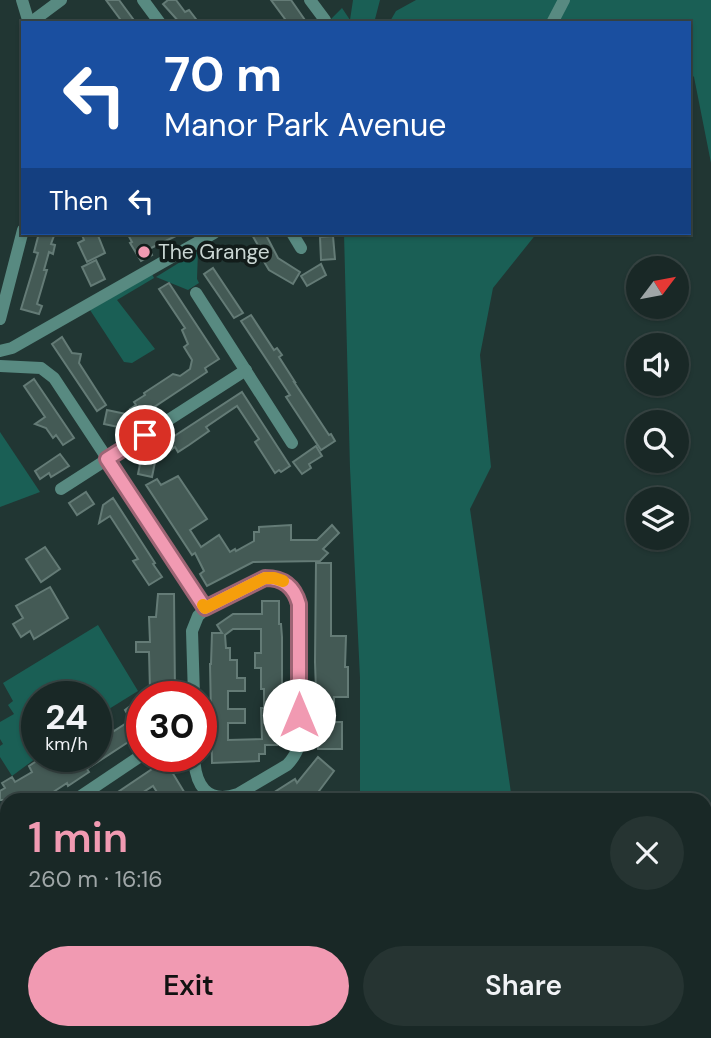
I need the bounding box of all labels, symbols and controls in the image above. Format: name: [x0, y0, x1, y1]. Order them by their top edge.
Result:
text: 70 m: [164, 42, 282, 106]
icon: left: [49, 49, 140, 140]
text: Manor Park Avenue: [164, 104, 446, 146]
icon: left: [122, 182, 160, 220]
text: Then: [49, 184, 108, 218]
place label: The Grange: [158, 238, 270, 266]
marker: The Grange: [136, 244, 152, 260]
north arrow: [626, 256, 690, 318]
map controls: [626, 256, 689, 550]
button: sound: [626, 333, 689, 396]
pin: [115, 405, 175, 465]
button: search: [626, 410, 689, 473]
icon: arrive: [126, 416, 164, 454]
button: layers: [626, 487, 689, 550]
position arrow: [262, 678, 336, 752]
speed limit sign: 30: [126, 681, 217, 772]
text: 24: [45, 694, 88, 740]
text: km/h: [45, 732, 88, 756]
text: 1 min: [28, 810, 128, 865]
button: close: [610, 816, 684, 890]
text: 260 m · 16:16: [28, 864, 163, 894]
button: Exit: [28, 946, 349, 1026]
button: Share: [363, 946, 684, 1026]

